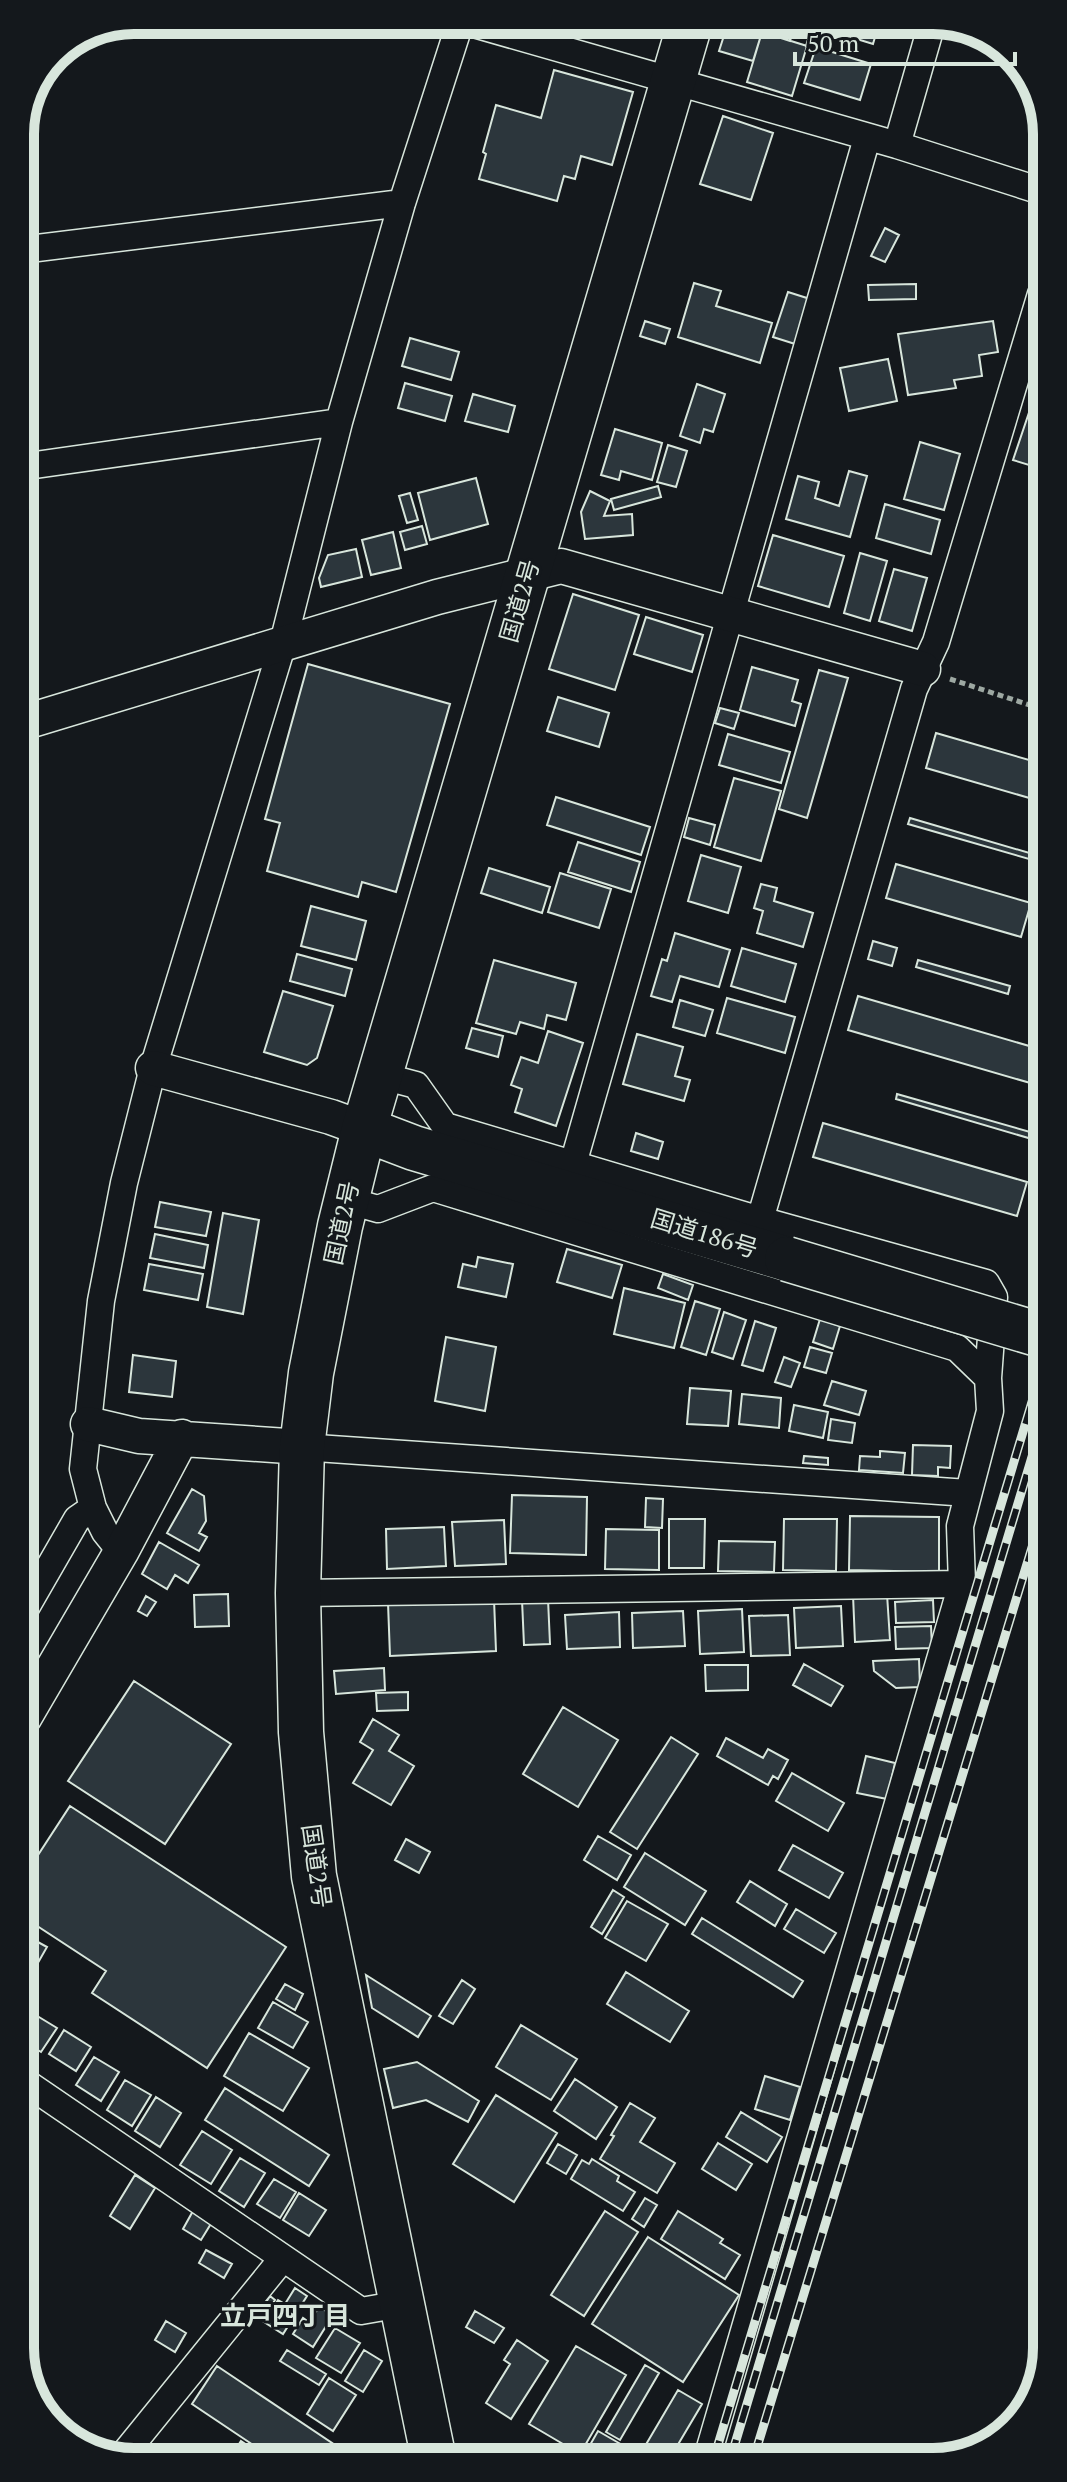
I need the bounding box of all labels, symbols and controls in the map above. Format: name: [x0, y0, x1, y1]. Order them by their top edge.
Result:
scale bar: [795, 16, 1015, 66]
text: 50 m: [807, 27, 859, 59]
street label: 国道2号: [492, 556, 546, 646]
street label: 国道2号: [317, 1178, 365, 1268]
street label: 国道186号: [647, 1202, 762, 1264]
street label: 国道2号: [295, 1822, 339, 1910]
district label: 立戸四丁目: [220, 2298, 350, 2332]

